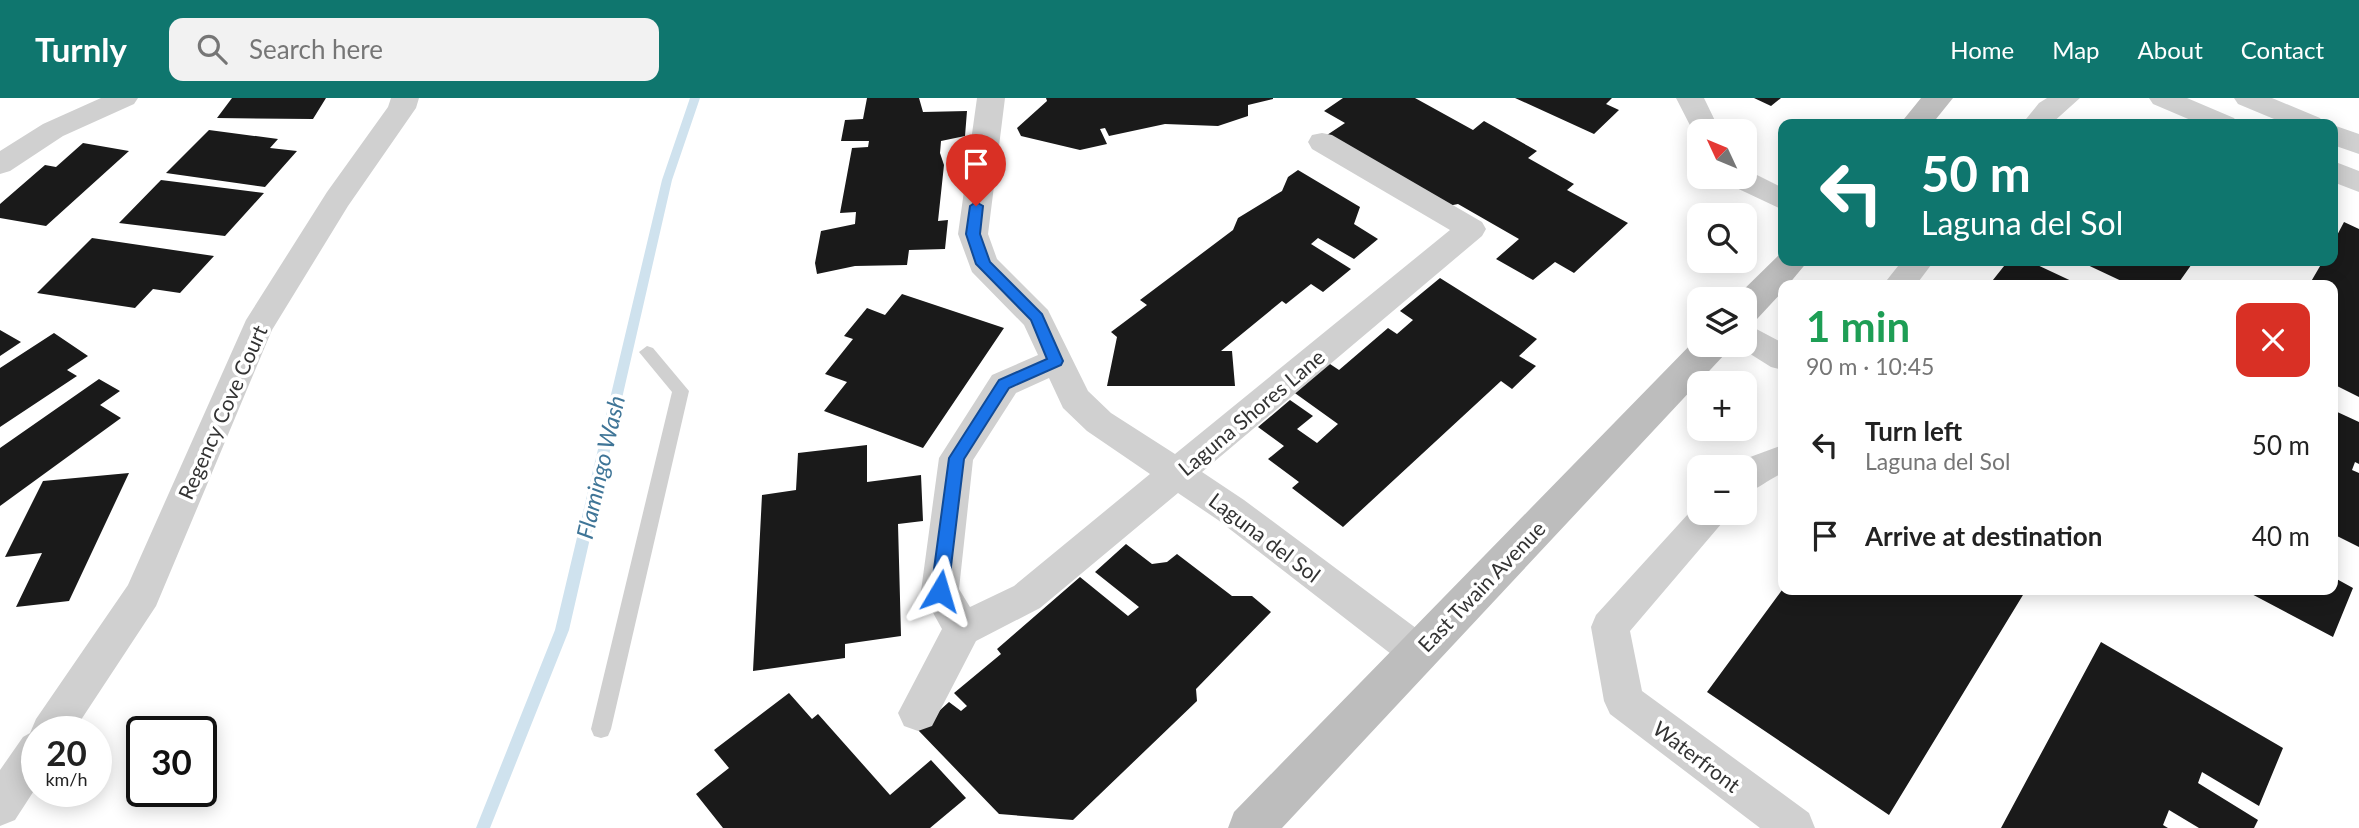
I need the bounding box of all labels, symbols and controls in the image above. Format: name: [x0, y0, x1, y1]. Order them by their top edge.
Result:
search box: [169, 18, 659, 81]
text: Turnly: [35, 29, 127, 69]
icon: search: [193, 30, 231, 68]
text: Search here: [249, 33, 383, 65]
text: Home: [1950, 35, 2014, 64]
text: Map: [2052, 35, 2100, 64]
text: About: [2138, 35, 2203, 64]
text: Contact: [2241, 35, 2324, 64]
north arrow: [1687, 119, 1757, 189]
map controls: [1687, 119, 1757, 525]
pin: [946, 134, 1006, 206]
text: 50 m: [1921, 144, 2031, 202]
icon: arrive: [957, 145, 995, 183]
icon: left: [1806, 147, 1897, 238]
button: search: [1687, 203, 1757, 273]
text: Laguna del Sol: [1921, 203, 2123, 242]
button: layers: [1687, 287, 1757, 357]
text: 1 min: [1806, 301, 1910, 351]
button: close: [2236, 303, 2310, 377]
street label: Regency Cove Court: [172, 321, 272, 503]
street label: Laguna Shores Lane: [1173, 344, 1329, 480]
text: 90 m · 10:45: [1806, 352, 1934, 380]
button: +: [1687, 371, 1757, 441]
water label: Flamingo Wash: [570, 393, 630, 541]
text: Turn left: [1865, 415, 1962, 447]
icon: left: [1806, 426, 1844, 464]
text: 50 m: [2252, 429, 2310, 461]
text: Laguna del Sol: [1865, 447, 2010, 475]
button: −: [1687, 455, 1757, 525]
street label: Laguna del Sol: [1204, 487, 1326, 587]
street label: East Twain Avenue: [1412, 515, 1550, 657]
icon: arrive: [1806, 517, 1844, 555]
text: Arrive at destination: [1865, 520, 2102, 552]
text: 40 m: [2252, 520, 2310, 552]
position arrow: [903, 554, 977, 628]
street label: Waterfront: [1648, 715, 1746, 797]
speed limit sign: 30: [126, 716, 217, 807]
text: 20: [46, 731, 87, 773]
text: km/h: [45, 768, 88, 790]

